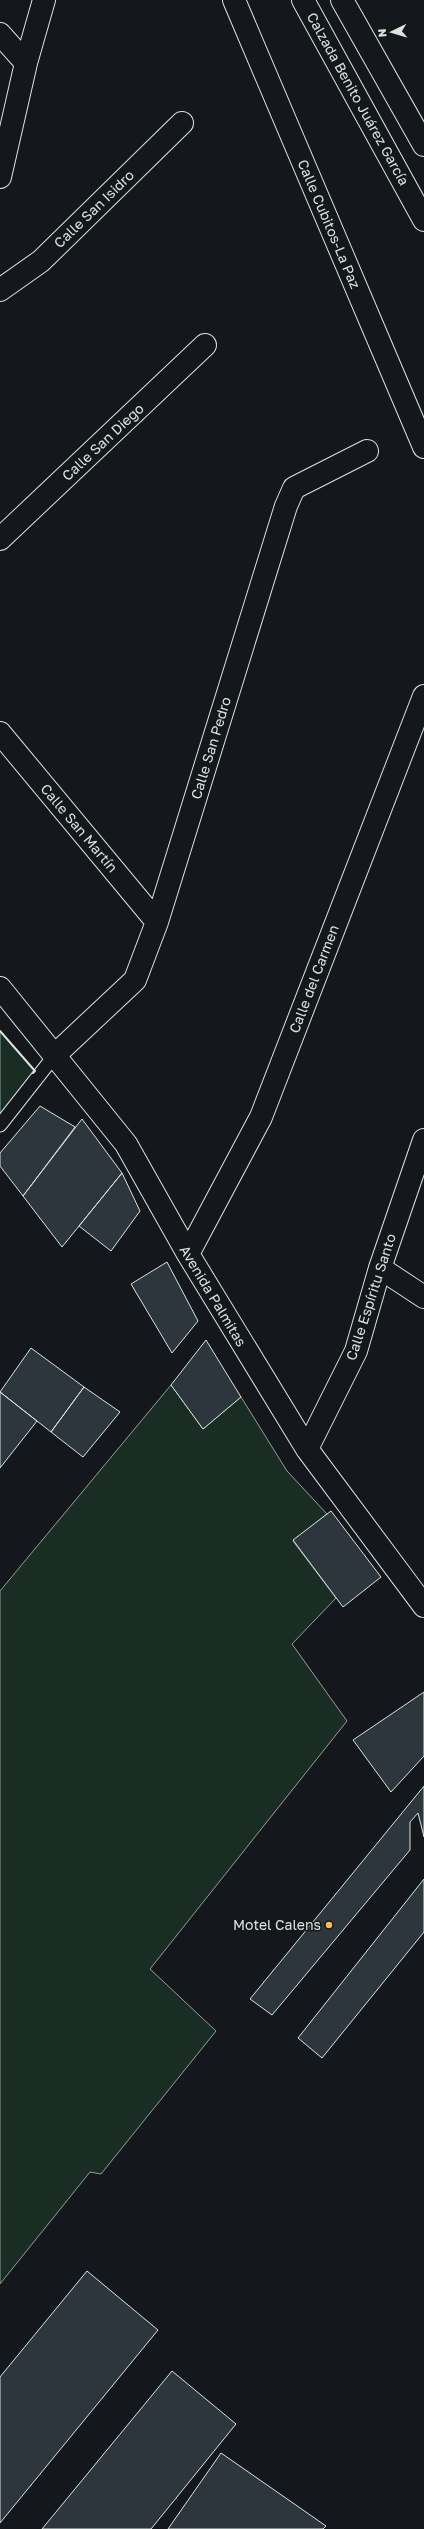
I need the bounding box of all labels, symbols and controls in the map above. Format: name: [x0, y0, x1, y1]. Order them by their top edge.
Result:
street label: Calzada Benito Juárez García: [304, 9, 413, 188]
north arrow: [372, 12, 412, 52]
text: N: [375, 28, 388, 38]
street label: Calle Cubitos-La Paz: [295, 157, 364, 291]
street label: Calle San Isidro: [50, 166, 137, 251]
street label: Calle San Diego: [58, 399, 147, 484]
street label: Calle San Pedro: [187, 695, 234, 801]
street label: Calle San Martín: [37, 780, 121, 875]
street label: Calle del Carmen: [285, 922, 342, 1035]
street label: Calle Espíritu Santo: [342, 1231, 399, 1362]
street label: Avenida Palmitas: [177, 1242, 250, 1349]
place label: Motel Calens: [233, 1916, 321, 1933]
marker: Motel Calens: [324, 1920, 334, 1930]

